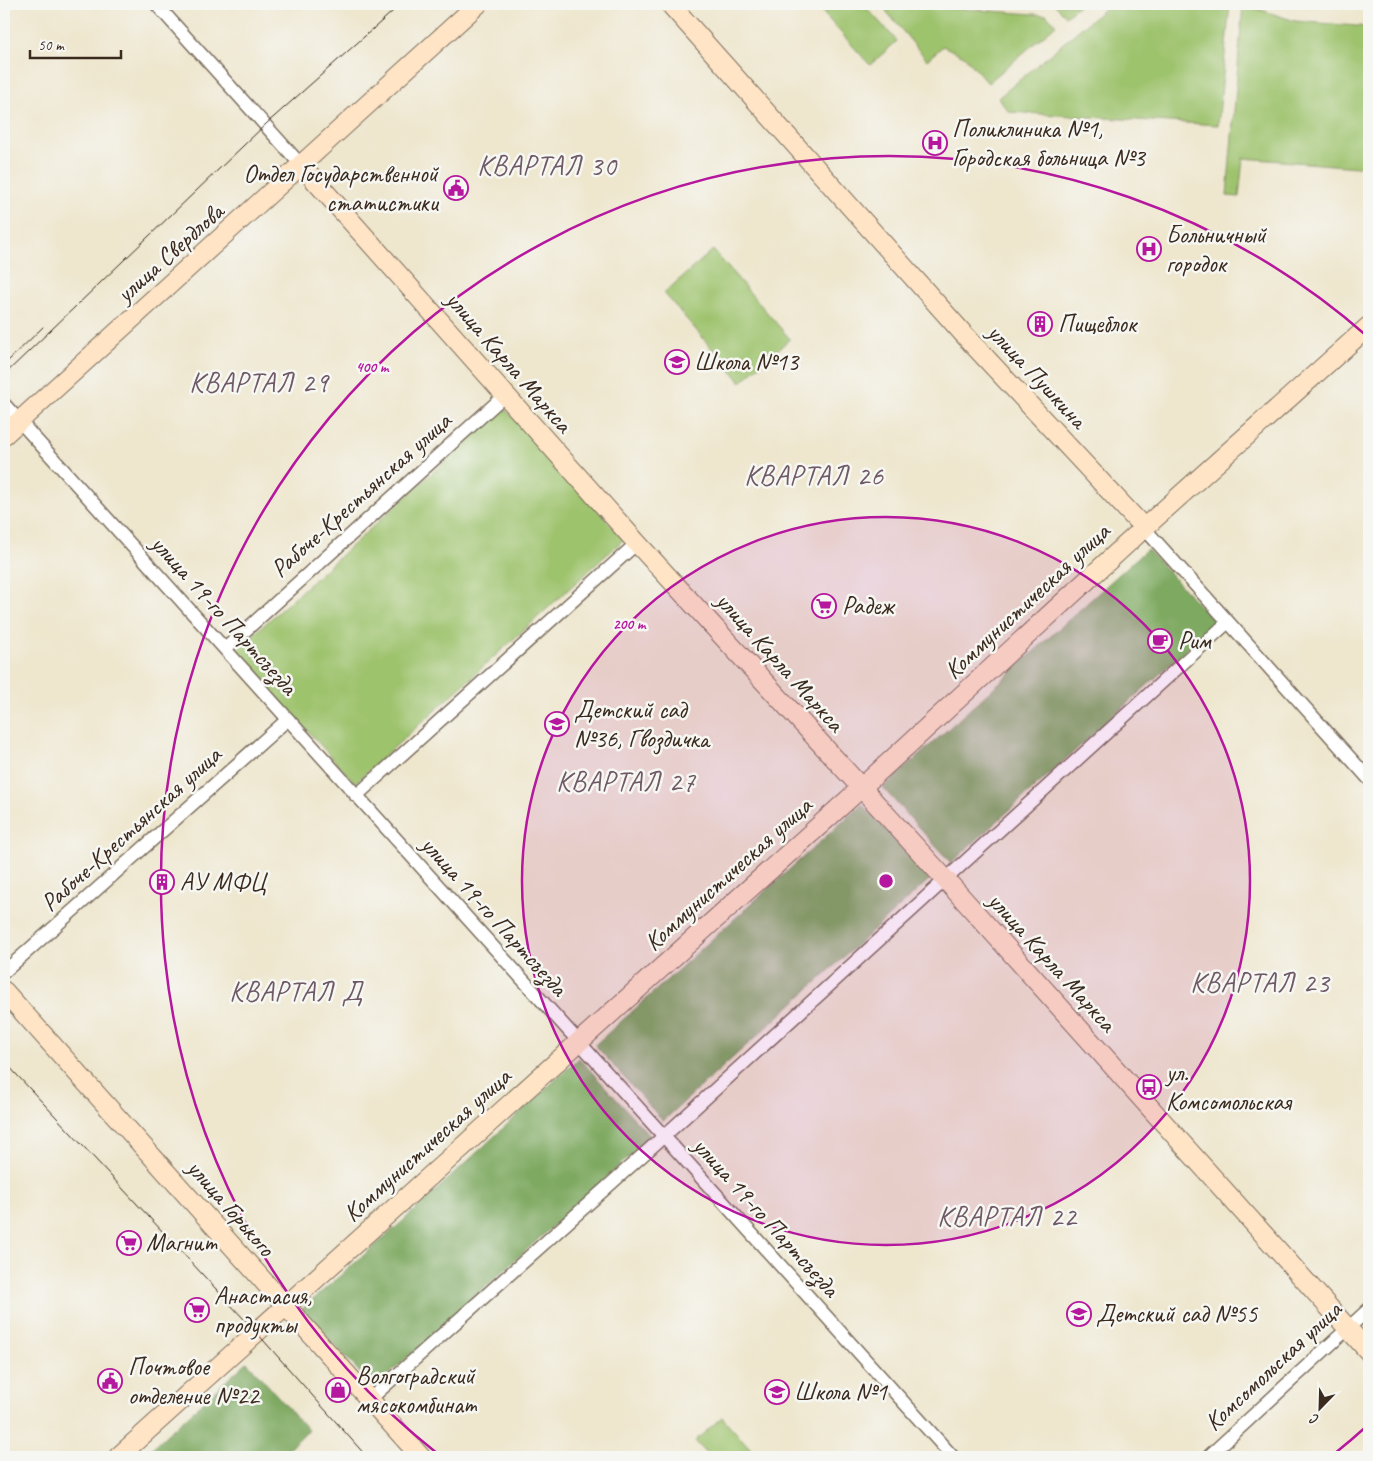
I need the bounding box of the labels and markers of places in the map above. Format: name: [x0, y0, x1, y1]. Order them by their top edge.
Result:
place label: Поликлиника №1, Городская больница №3: [952, 113, 1146, 174]
hospital icon: Поликлиника №1, Городская больница №3: [922, 130, 948, 156]
place label: Отдел Государственной статистики: [243, 158, 440, 219]
public building icon: Отдел Государственной статистики: [443, 175, 469, 201]
place label: Больничный городок: [1166, 219, 1268, 280]
hospital icon: Больничный городок: [1136, 236, 1162, 262]
place label: Пищеблок: [1058, 308, 1139, 340]
building icon: Пищеблок: [1027, 311, 1053, 337]
place label: Школа №13: [694, 346, 800, 378]
school or university icon: Школа №13: [664, 349, 690, 375]
place label: Радеж: [842, 590, 895, 622]
supermarket icon: Радеж: [811, 593, 837, 619]
place label: Рим: [1178, 625, 1212, 657]
cafe icon: Рим: [1147, 628, 1173, 654]
place label: Детский сад №36, Гвоздичка: [574, 694, 712, 755]
school or university icon: Детский сад №36, Гвоздичка: [544, 711, 570, 737]
place label: АУ МФЦ: [180, 866, 268, 898]
building icon: АУ МФЦ: [149, 869, 175, 895]
centre of rings: [877, 872, 895, 890]
place label: ул. Комсомольская: [1164, 1057, 1293, 1118]
bus stop icon: ул. Комсомольская: [1136, 1074, 1162, 1100]
place label: Магнит: [146, 1227, 218, 1259]
supermarket icon: Магнит: [116, 1230, 142, 1256]
place label: Анастасия, продукты: [214, 1280, 312, 1341]
supermarket icon: Анастасия, продукты: [184, 1297, 210, 1323]
place label: Детский сад №55: [1096, 1298, 1259, 1330]
school or university icon: Детский сад №55: [1066, 1301, 1092, 1327]
place label: Почтовое отделение №22: [128, 1351, 260, 1412]
place label: Волгоградский мясокомбинат: [356, 1360, 478, 1421]
public building icon: Почтовое отделение №22: [97, 1368, 123, 1394]
place label: Школа №1: [794, 1376, 889, 1408]
shop icon: Волгоградский мясокомбинат: [325, 1377, 351, 1403]
school or university icon: Школа №1: [764, 1379, 790, 1405]

